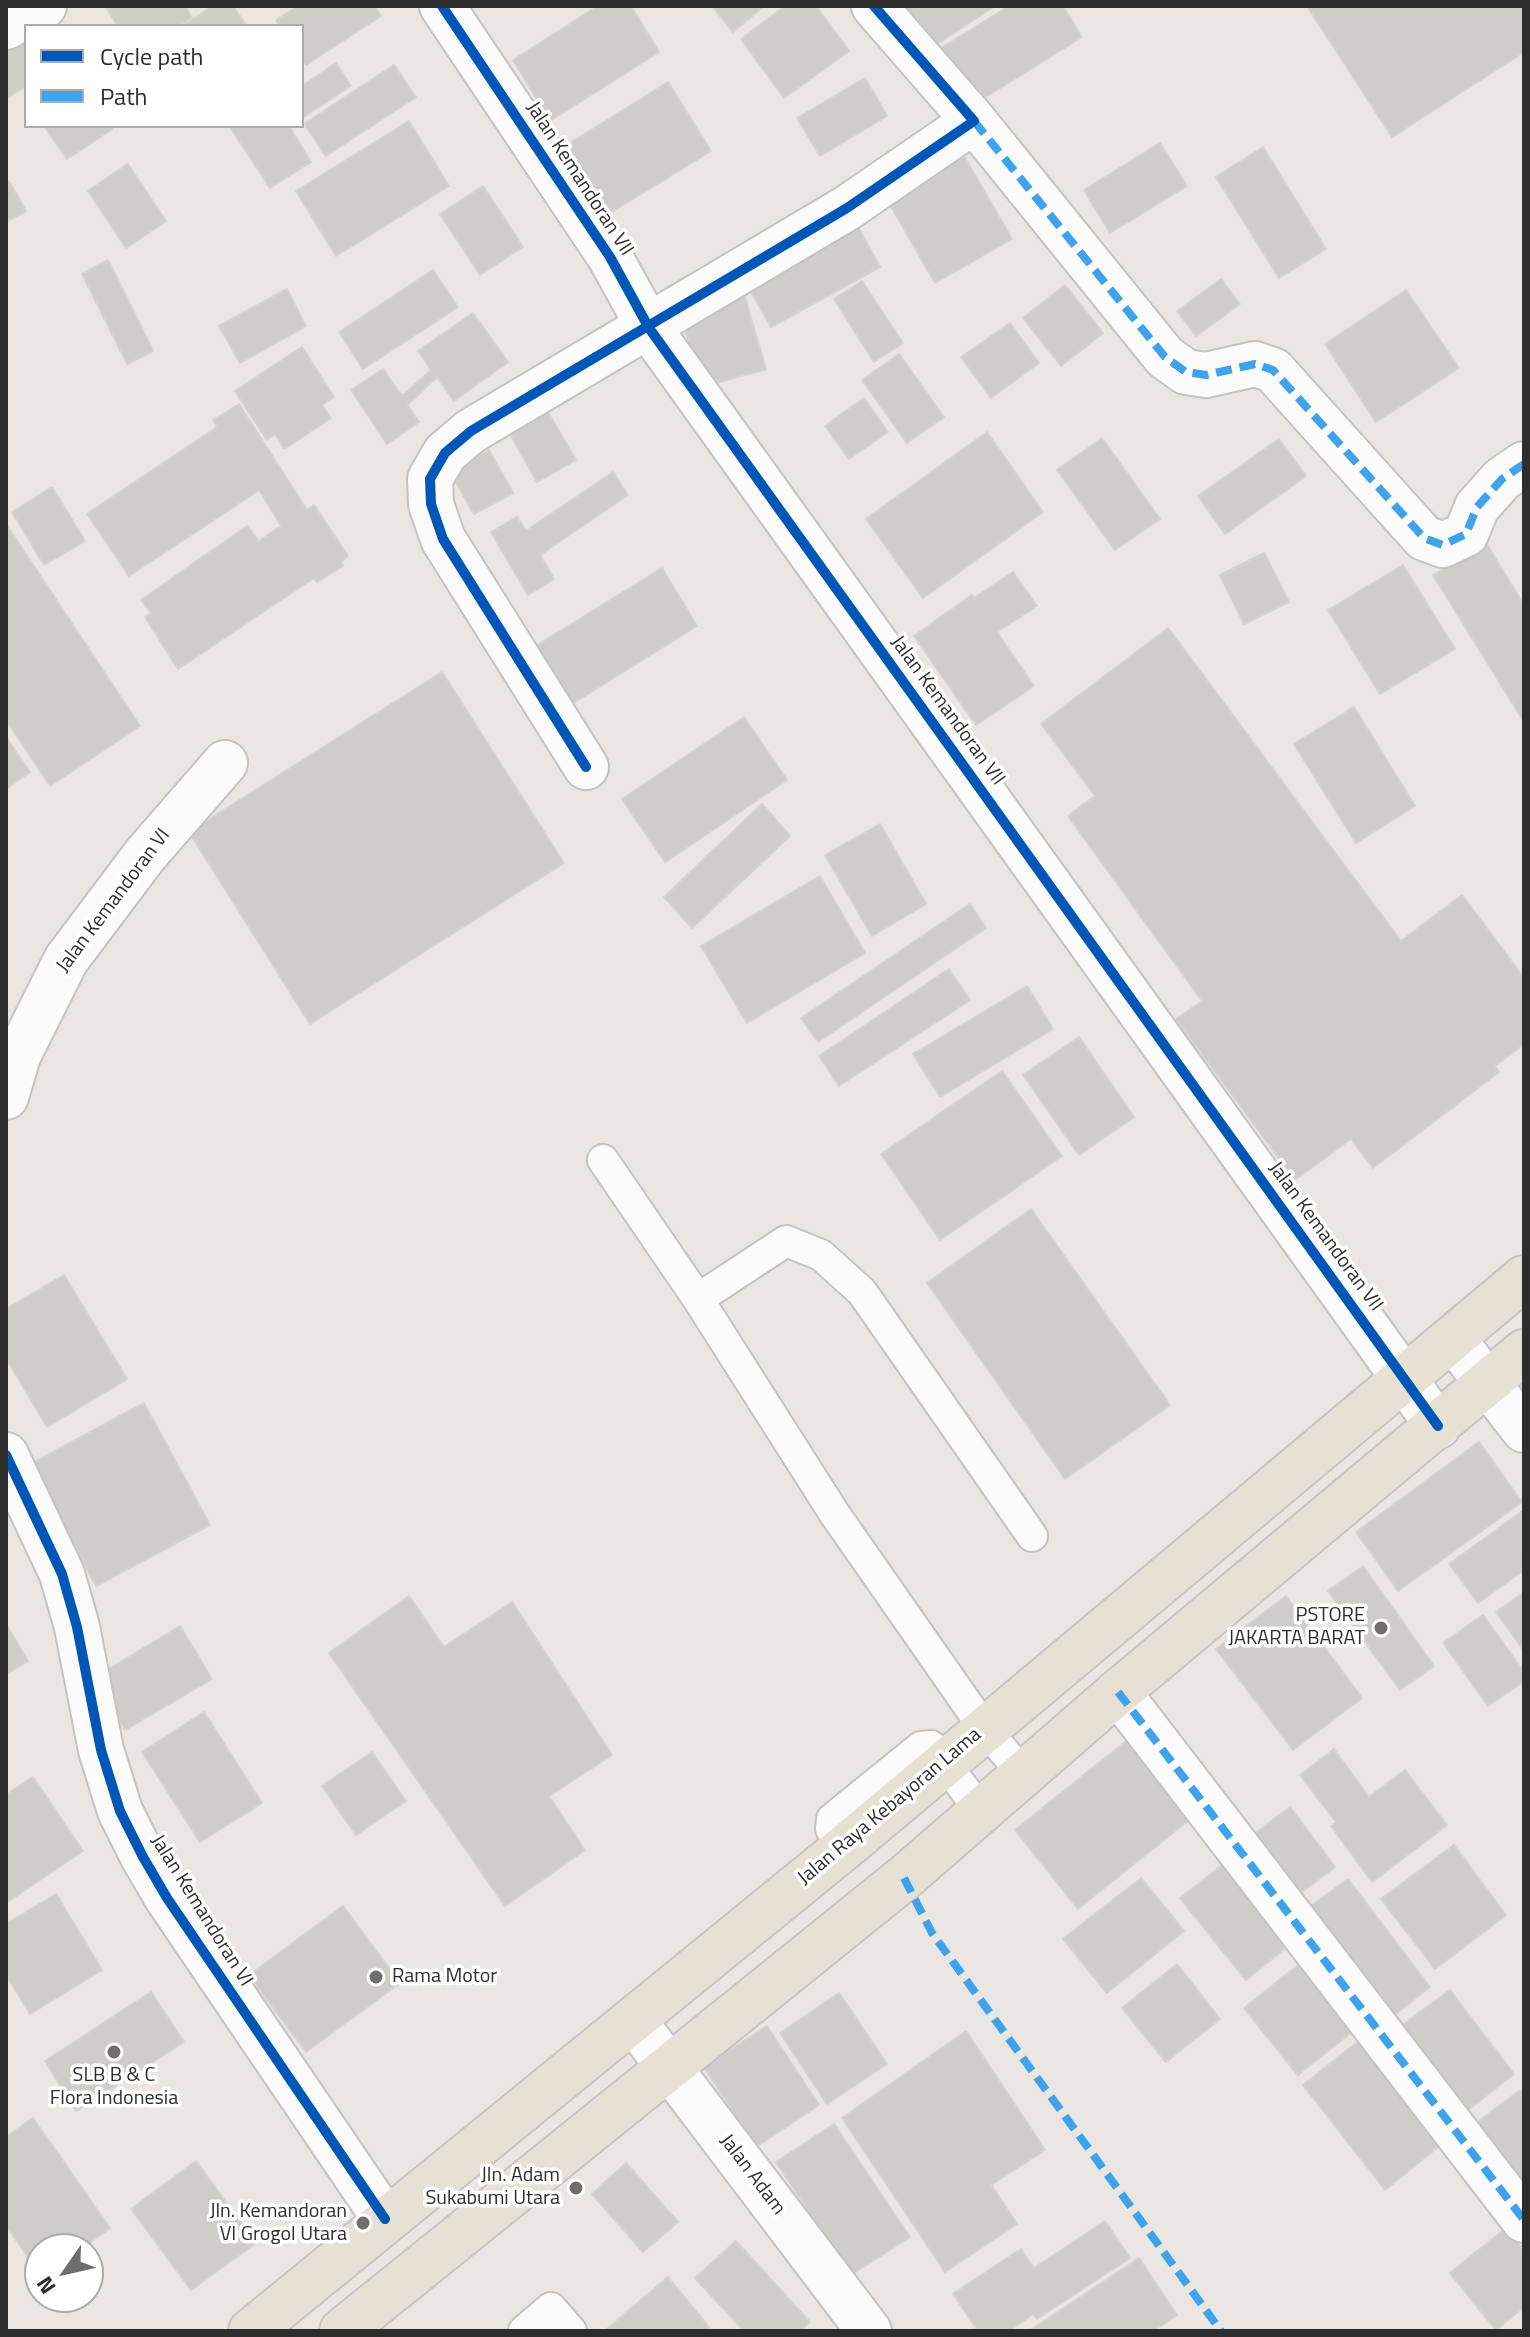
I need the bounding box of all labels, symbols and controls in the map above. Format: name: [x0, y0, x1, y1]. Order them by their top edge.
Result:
legend: [24, 24, 304, 128]
text: Cycle path: [100, 38, 203, 74]
text: Path: [100, 78, 147, 114]
street label: Jalan Kemandoran VII: [520, 97, 638, 261]
street label: Jalan Kemandoran VII: [885, 632, 1009, 790]
street label: Jalan Kemandoran VI: [52, 824, 176, 978]
street label: Jalan Kemandoran VII: [1263, 1158, 1387, 1316]
place label: PSTORE JAKARTA BARAT: [1228, 1604, 1365, 1651]
marker: PSTORE JAKARTA BARAT: [1372, 1619, 1390, 1637]
street label: Jalan Raya Kebayoran Lama: [794, 1723, 986, 1891]
street label: Jalan Kemandoran VI: [145, 1831, 257, 1991]
place label: Rama Motor: [392, 1965, 497, 1989]
marker: Rama Motor: [367, 1968, 385, 1986]
marker: SLB B & C Flora Indonesia: [105, 2043, 123, 2061]
place label: SLB B & C Flora Indonesia: [50, 2064, 178, 2111]
street label: Jalan Adam: [714, 2130, 790, 2220]
place label: Jln. Adam Sukabumi Utara: [426, 2164, 560, 2211]
marker: Jln. Adam Sukabumi Utara: [567, 2179, 585, 2197]
place label: Jln. Kemandoran VI Grogol Utara: [210, 2200, 347, 2247]
marker: Jln. Kemandoran VI Grogol Utara: [354, 2214, 372, 2232]
north arrow: [24, 2233, 104, 2313]
text: N: [27, 2269, 64, 2301]

